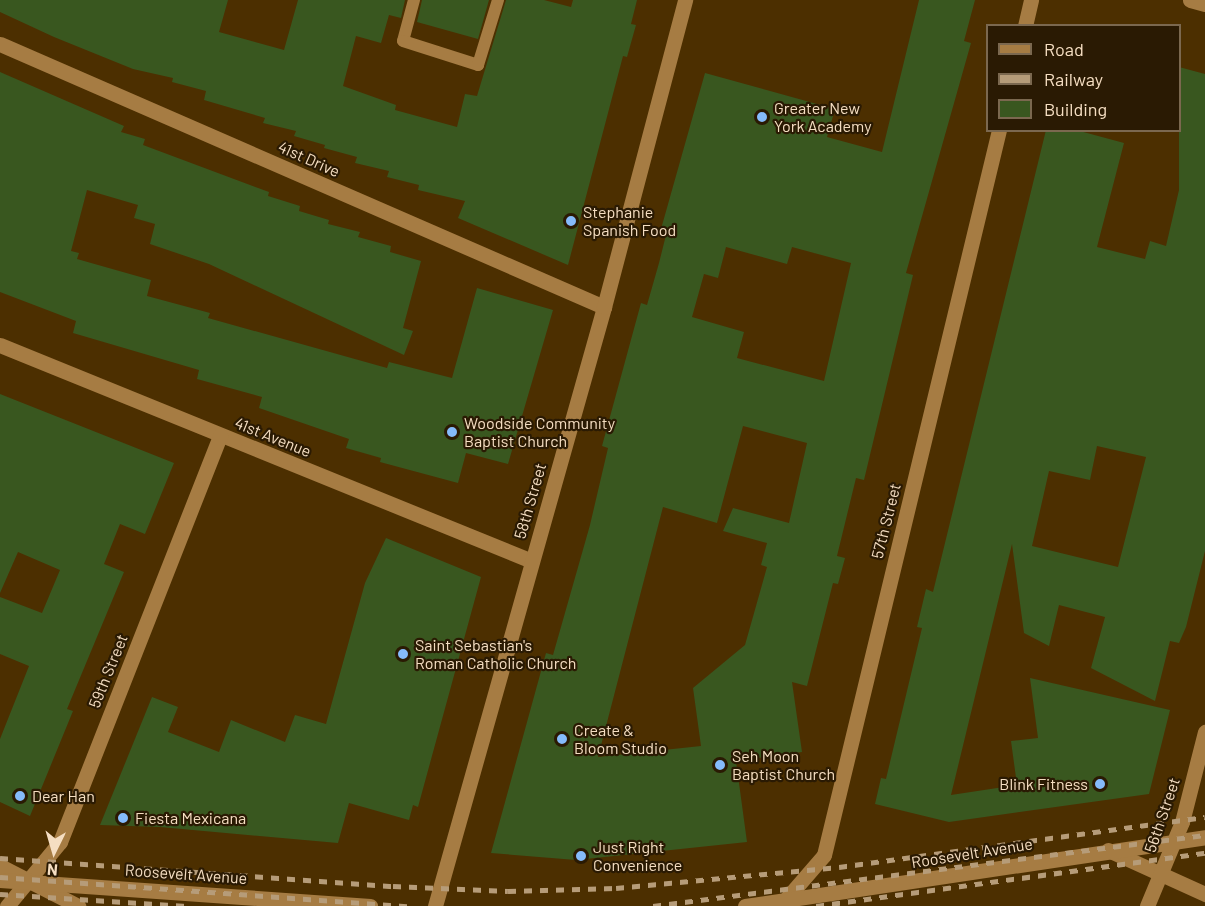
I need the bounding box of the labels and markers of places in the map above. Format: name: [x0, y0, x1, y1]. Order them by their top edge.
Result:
place label: Greater New York Academy: [774, 98, 872, 136]
marker: Greater New York Academy: [755, 110, 769, 124]
place label: Stephanie Spanish Food: [583, 202, 676, 240]
marker: Stephanie Spanish Food: [564, 214, 578, 228]
place label: Woodside Community Baptist Church: [464, 413, 615, 451]
marker: Woodside Community Baptist Church: [445, 425, 459, 439]
place label: Saint Sebastian's Roman Catholic Church: [415, 635, 576, 673]
marker: Saint Sebastian's Roman Catholic Church: [396, 647, 410, 661]
place label: Create & Bloom Studio: [574, 720, 667, 758]
marker: Create & Bloom Studio: [555, 732, 569, 746]
place label: Seh Moon Baptist Church: [732, 746, 835, 784]
marker: Seh Moon Baptist Church: [713, 758, 727, 772]
place label: Blink Fitness: [999, 774, 1088, 794]
marker: Blink Fitness: [1093, 777, 1107, 791]
place label: Dear Han: [32, 786, 95, 806]
marker: Dear Han: [13, 789, 27, 803]
place label: Fiesta Mexicana: [135, 808, 246, 828]
marker: Fiesta Mexicana: [116, 811, 130, 825]
place label: Just Right Convenience: [593, 837, 682, 875]
marker: Just Right Convenience: [574, 849, 588, 863]

